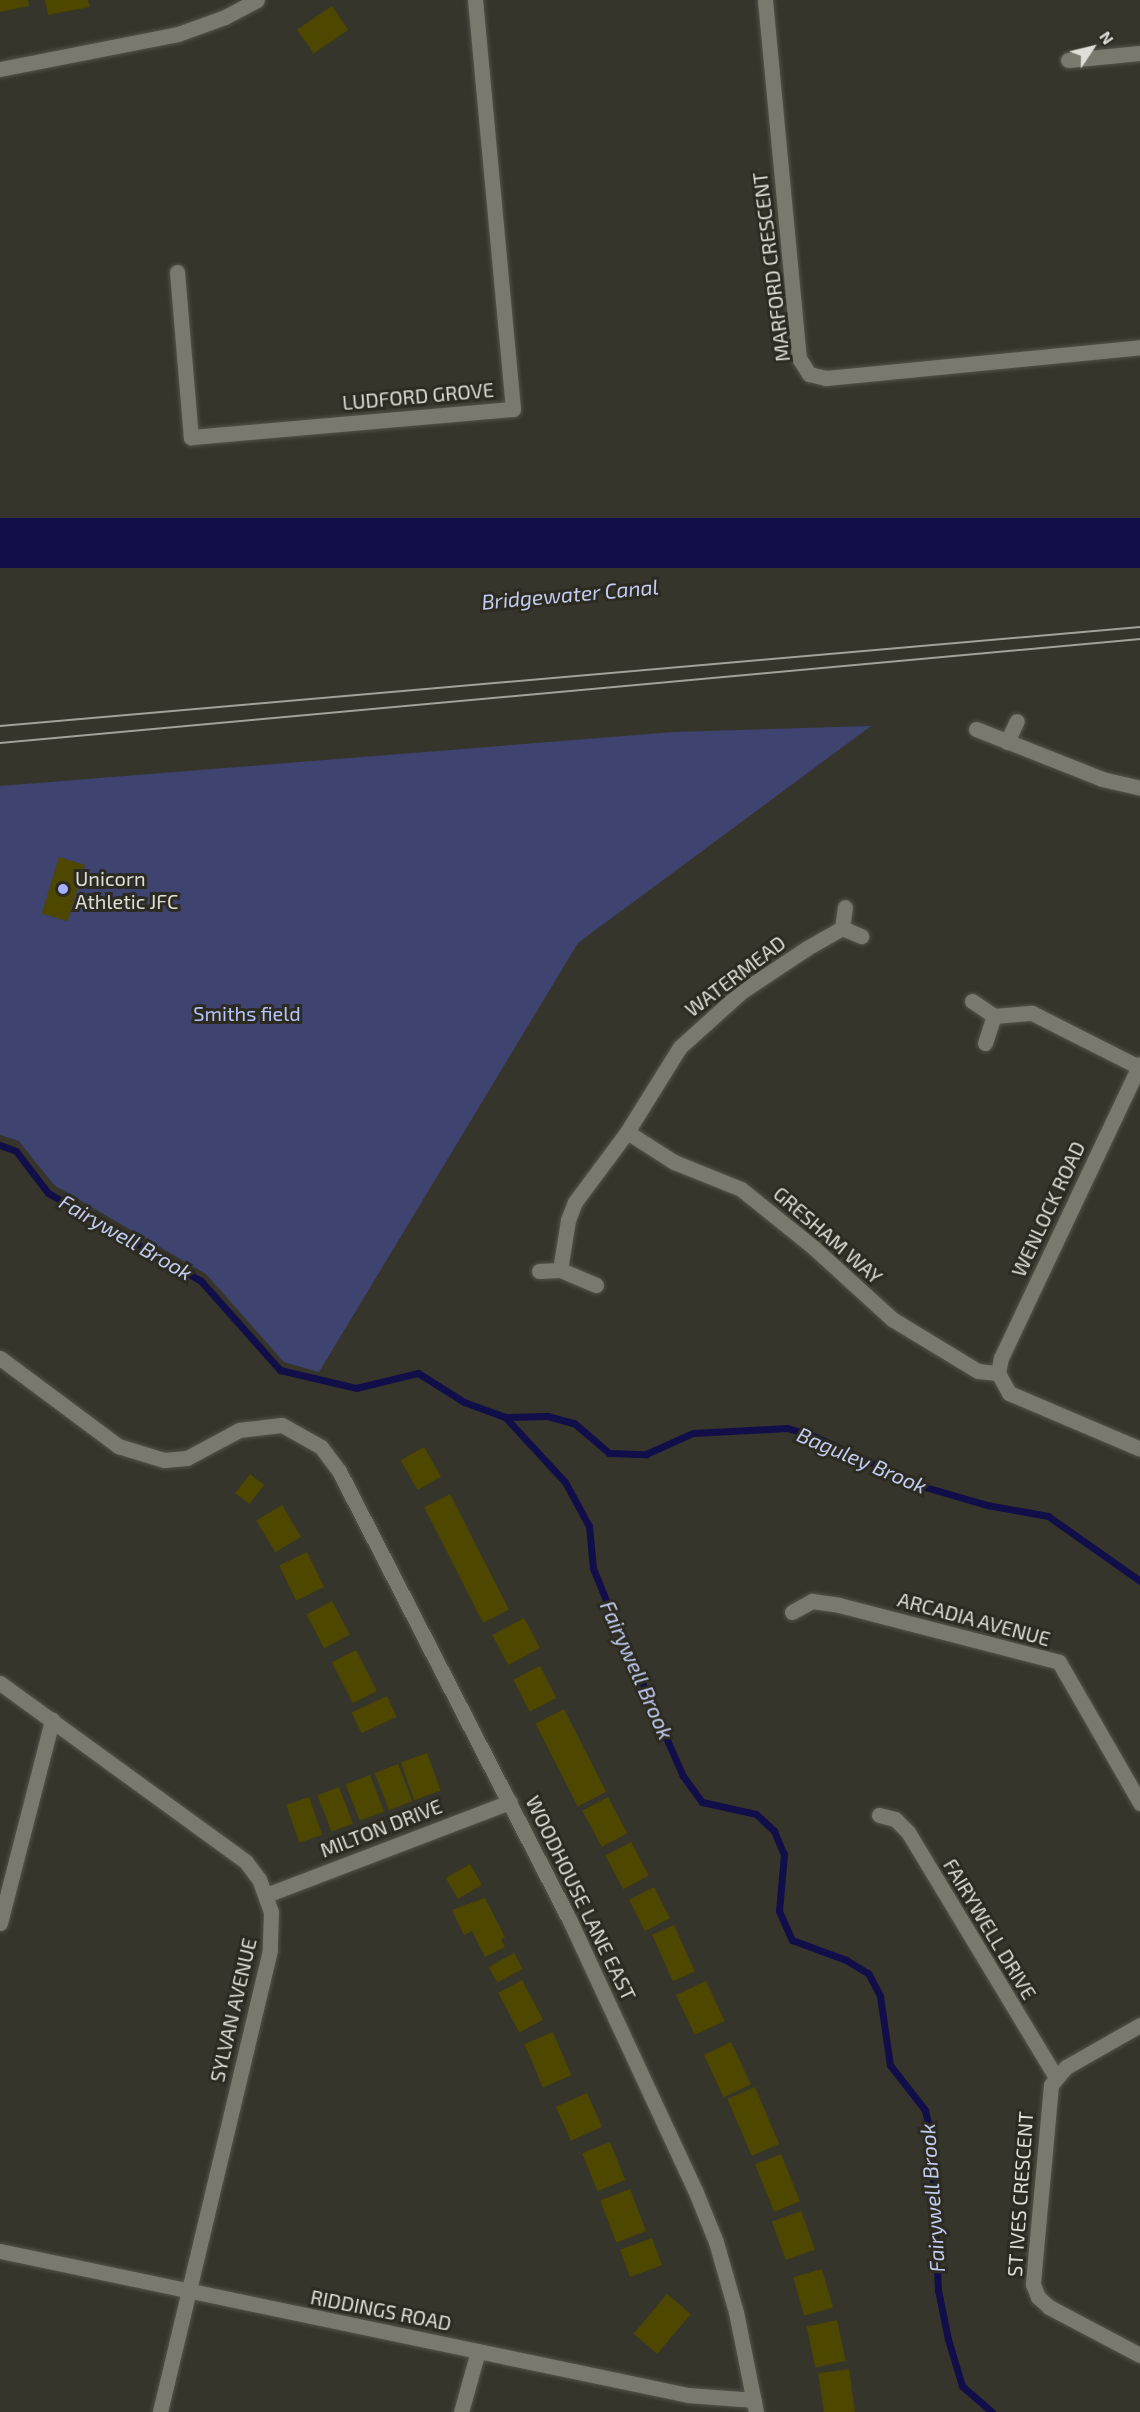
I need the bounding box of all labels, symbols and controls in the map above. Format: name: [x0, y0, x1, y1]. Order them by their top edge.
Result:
north arrow: [1062, 18, 1122, 78]
text: N: [1096, 27, 1118, 48]
street label: MARFORD CRESCENT: [747, 171, 795, 363]
street label: LUDFORD GROVE: [341, 377, 495, 415]
water label: Bridgewater Canal: [480, 574, 660, 614]
place label: Unicorn Athletic JFC: [75, 866, 179, 913]
marker: Unicorn Athletic JFC: [56, 882, 70, 896]
street label: WATERMEAD: [680, 930, 790, 1022]
park label: Smiths field: [193, 1001, 301, 1025]
street label: WENLOCK ROAD: [1006, 1137, 1090, 1281]
street label: GRESHAM WAY: [769, 1181, 887, 1289]
water label: Fairywell Brook: [55, 1189, 197, 1285]
water label: Baguley Brook: [793, 1421, 931, 1499]
street label: ARCADIA AVENUE: [895, 1587, 1053, 1651]
water label: Fairywell Brook: [595, 1596, 679, 1744]
street label: WOODHOUSE LANE EAST: [521, 1792, 641, 2004]
street label: MILTON DRIVE: [317, 1794, 445, 1862]
street label: FAIRYWELL DRIVE: [938, 1854, 1042, 2004]
street label: SYLVAN AVENUE: [205, 1935, 261, 2085]
street label: ST IVES CRESCENT: [1002, 2110, 1038, 2278]
water label: Fairywell Brook: [914, 2122, 950, 2274]
street label: RIDDINGS ROAD: [308, 2285, 454, 2335]

